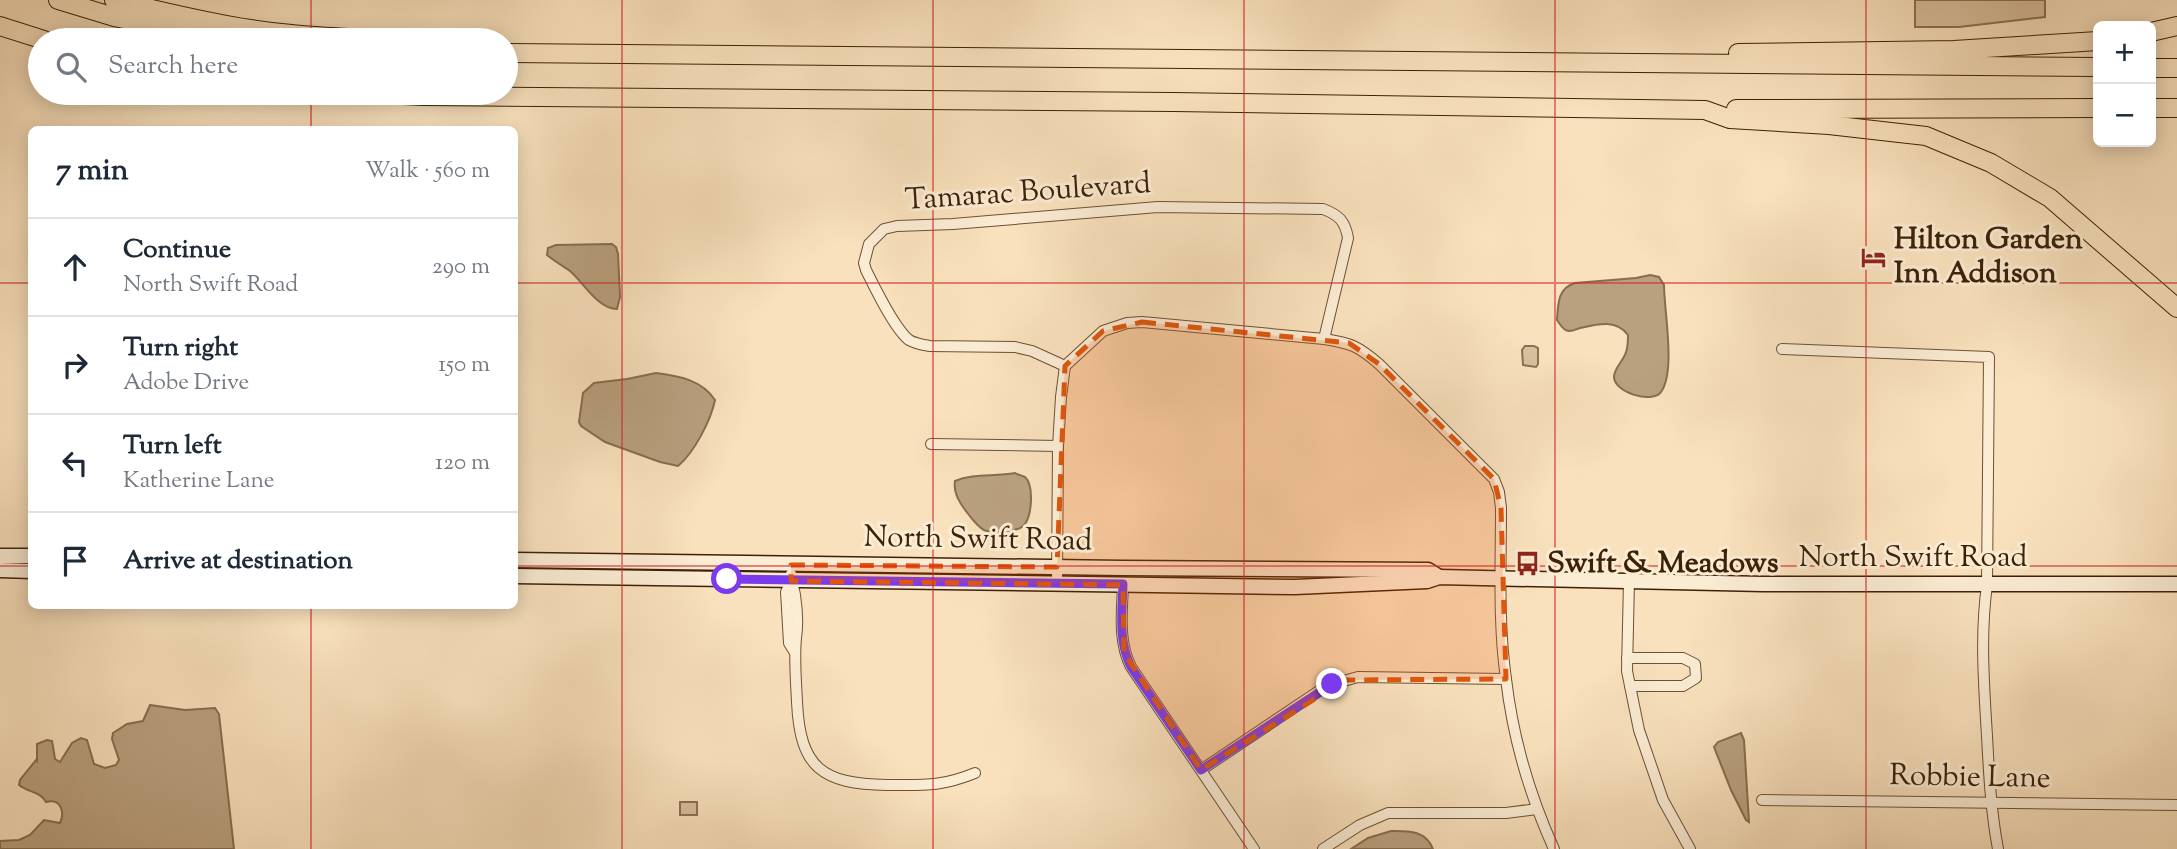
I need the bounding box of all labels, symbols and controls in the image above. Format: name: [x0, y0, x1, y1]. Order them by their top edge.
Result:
map controls: [2093, 21, 2156, 147]
button: +: [2093, 21, 2156, 84]
search box: [28, 28, 518, 105]
icon: search: [52, 48, 90, 86]
text: Search here: [108, 48, 238, 85]
button: −: [2093, 84, 2156, 147]
text: 7 min: [56, 150, 128, 193]
text: Walk · 560 m: [365, 155, 490, 188]
street label: Tamarac Boulevard: [903, 163, 1153, 223]
place label: Hilton Garden Inn Addison: [1894, 219, 2083, 296]
text: Continue: [123, 232, 231, 269]
hotel icon: Hilton Garden Inn Addison: [1860, 243, 1888, 271]
icon: ahead: [56, 248, 94, 286]
text: 290 m: [432, 251, 490, 284]
text: North Swift Road: [123, 269, 298, 302]
text: Turn right: [123, 330, 238, 367]
icon: right: [56, 346, 94, 384]
text: 150 m: [438, 349, 490, 382]
text: Adobe Drive: [123, 367, 249, 400]
text: Turn left: [123, 428, 222, 465]
icon: left: [56, 444, 94, 482]
text: 120 m: [435, 447, 490, 480]
text: Katherine Lane: [123, 465, 275, 498]
street label: North Swift Road: [863, 517, 1093, 563]
street label: North Swift Road: [1799, 537, 2027, 580]
icon: arrive: [56, 542, 94, 580]
text: Arrive at destination: [123, 543, 353, 580]
place label: Swift & Meadows: [1547, 543, 1779, 586]
bus stop icon: Swift & Meadows: [1513, 550, 1541, 578]
route start: [711, 563, 742, 594]
route end: [1316, 668, 1347, 699]
street label: Robbie Lane: [1889, 755, 2051, 801]

